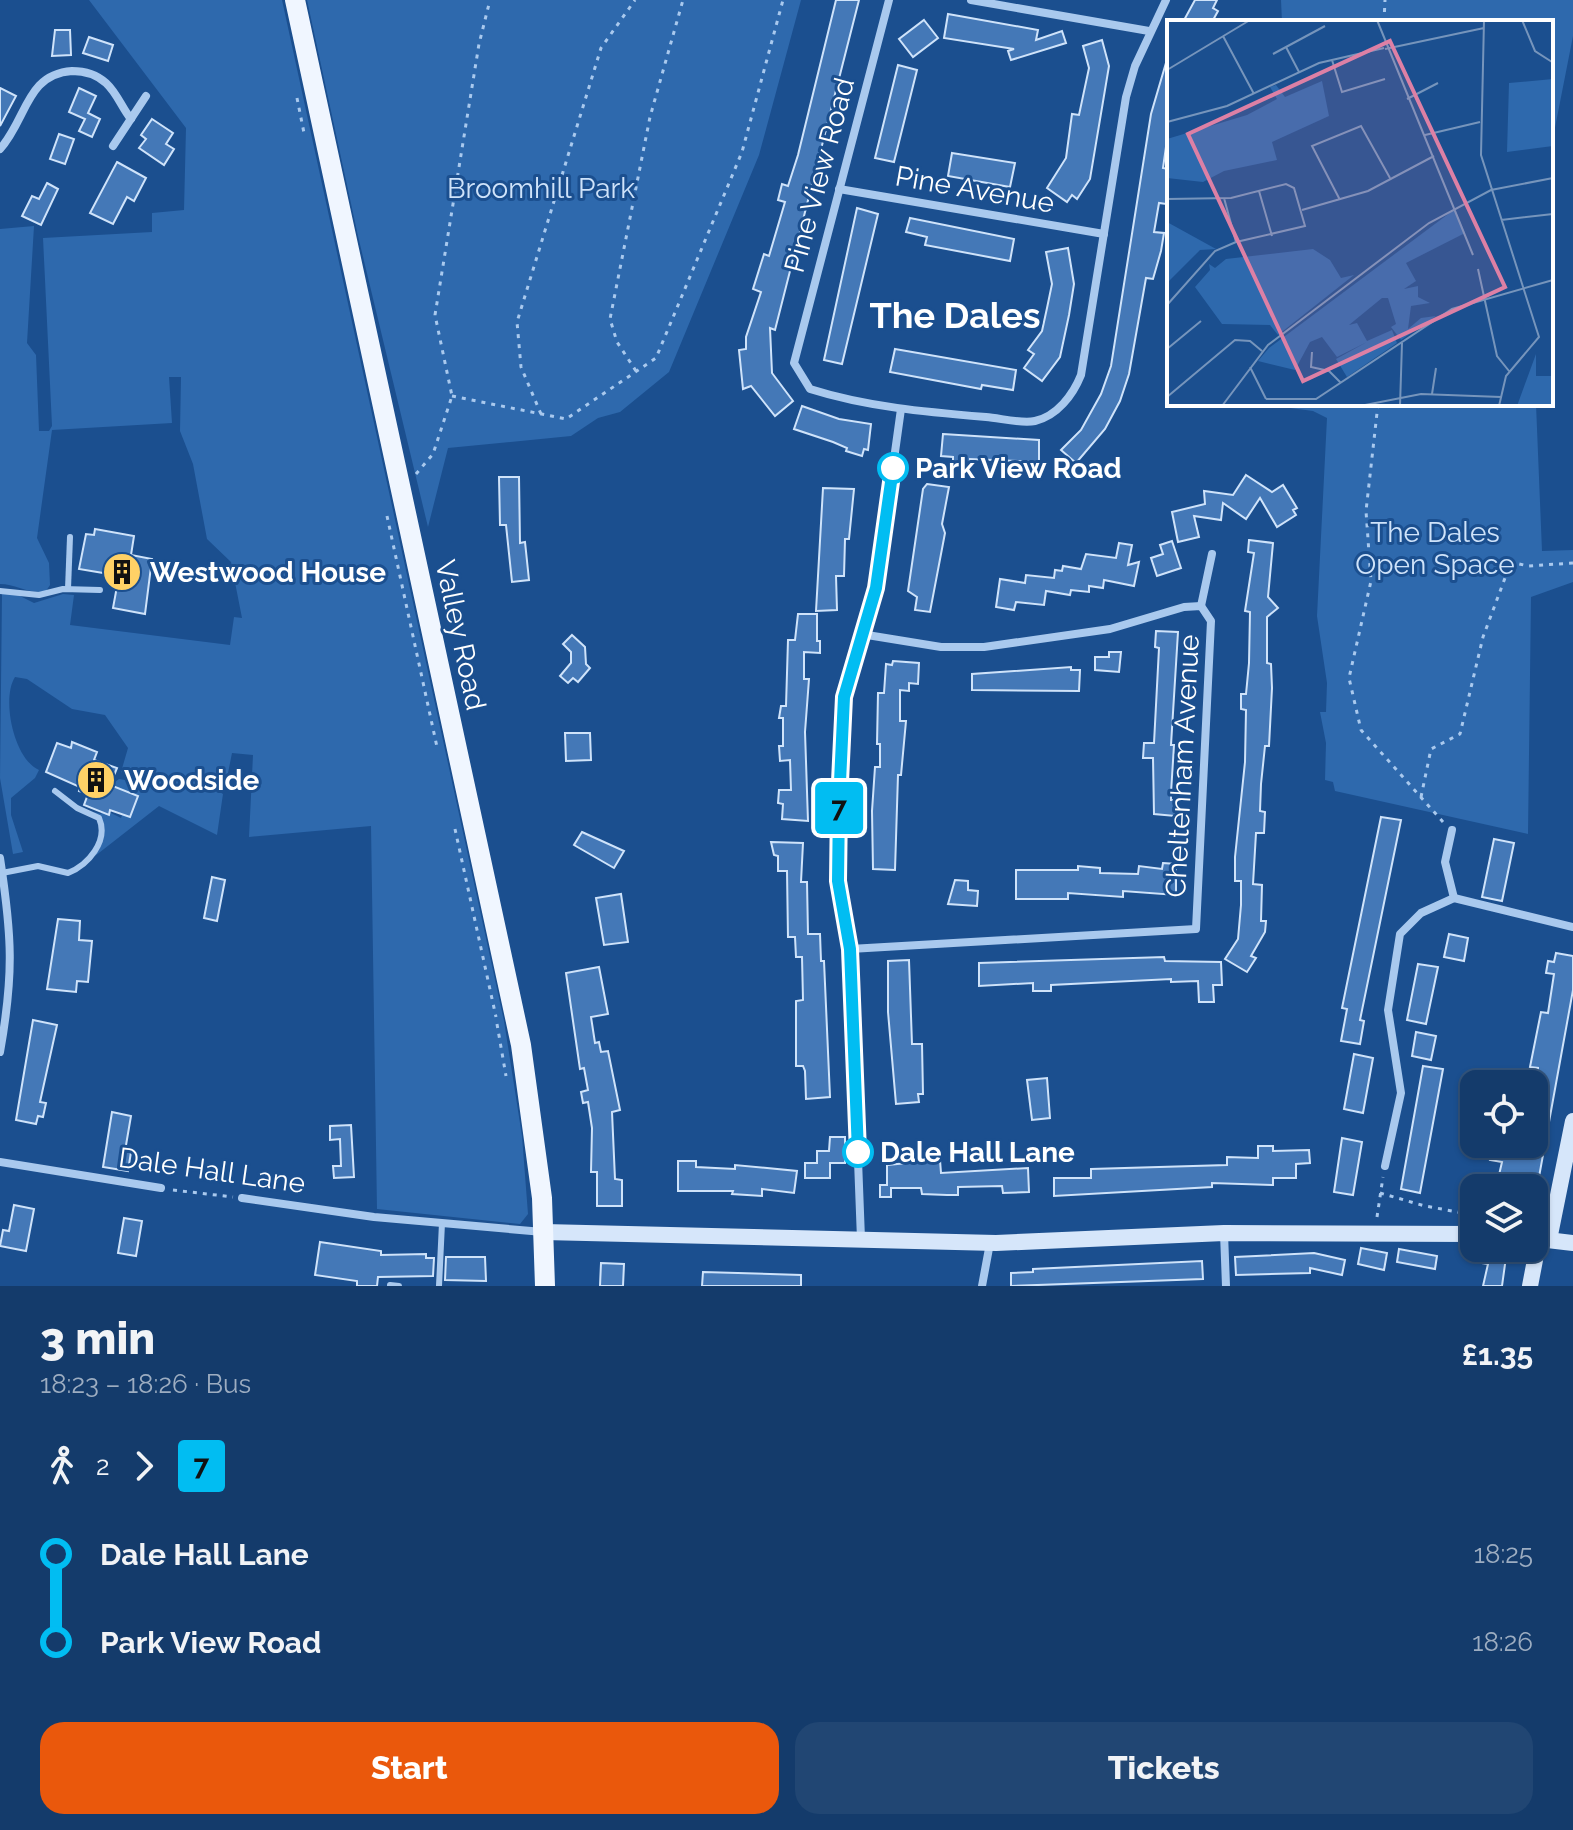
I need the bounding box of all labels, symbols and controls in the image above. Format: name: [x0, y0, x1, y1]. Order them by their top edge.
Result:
inset map: [1167, 20, 1553, 406]
street label: Pine View Road: [778, 74, 861, 276]
street label: Pine Avenue: [893, 159, 1057, 220]
park label: Broomhill Park: [447, 172, 635, 205]
district label: The Dales: [869, 294, 1041, 336]
place label: Park View Road: [915, 452, 1122, 485]
marker: Park View Road: [878, 453, 908, 483]
park label: The Dales Open Space: [1355, 516, 1515, 581]
building icon: Westwood House: [101, 551, 143, 593]
place label: Westwood House: [150, 556, 386, 589]
street label: Valley Road: [428, 557, 493, 713]
street label: Cheltenham Avenue: [1159, 634, 1206, 898]
building icon: Woodside: [75, 759, 117, 801]
place label: Woodside: [124, 764, 260, 797]
line badge: 7: [813, 782, 865, 834]
text: 7: [831, 791, 847, 824]
map controls: [1460, 1070, 1548, 1262]
button: locate: [1460, 1070, 1548, 1158]
place label: Dale Hall Lane: [880, 1136, 1075, 1169]
marker: Dale Hall Lane: [843, 1137, 873, 1167]
street label: Dale Hall Lane: [117, 1141, 307, 1200]
button: layers: [1460, 1174, 1548, 1262]
text: 3 min: [40, 1313, 155, 1364]
text: £1.35: [1462, 1337, 1533, 1372]
text: 18:23 – 18:26 · Bus: [40, 1369, 251, 1399]
icon: walk: [40, 1444, 84, 1488]
icon: forward: [122, 1444, 166, 1488]
text: 7: [194, 1449, 209, 1482]
text: 2: [96, 1451, 110, 1481]
text: Dale Hall Lane: [100, 1537, 309, 1572]
text: 18:25: [1474, 1539, 1533, 1569]
text: Park View Road: [100, 1625, 321, 1660]
text: 18:26: [1472, 1627, 1533, 1657]
button: Start: [40, 1722, 779, 1814]
button: Tickets: [795, 1722, 1533, 1814]

